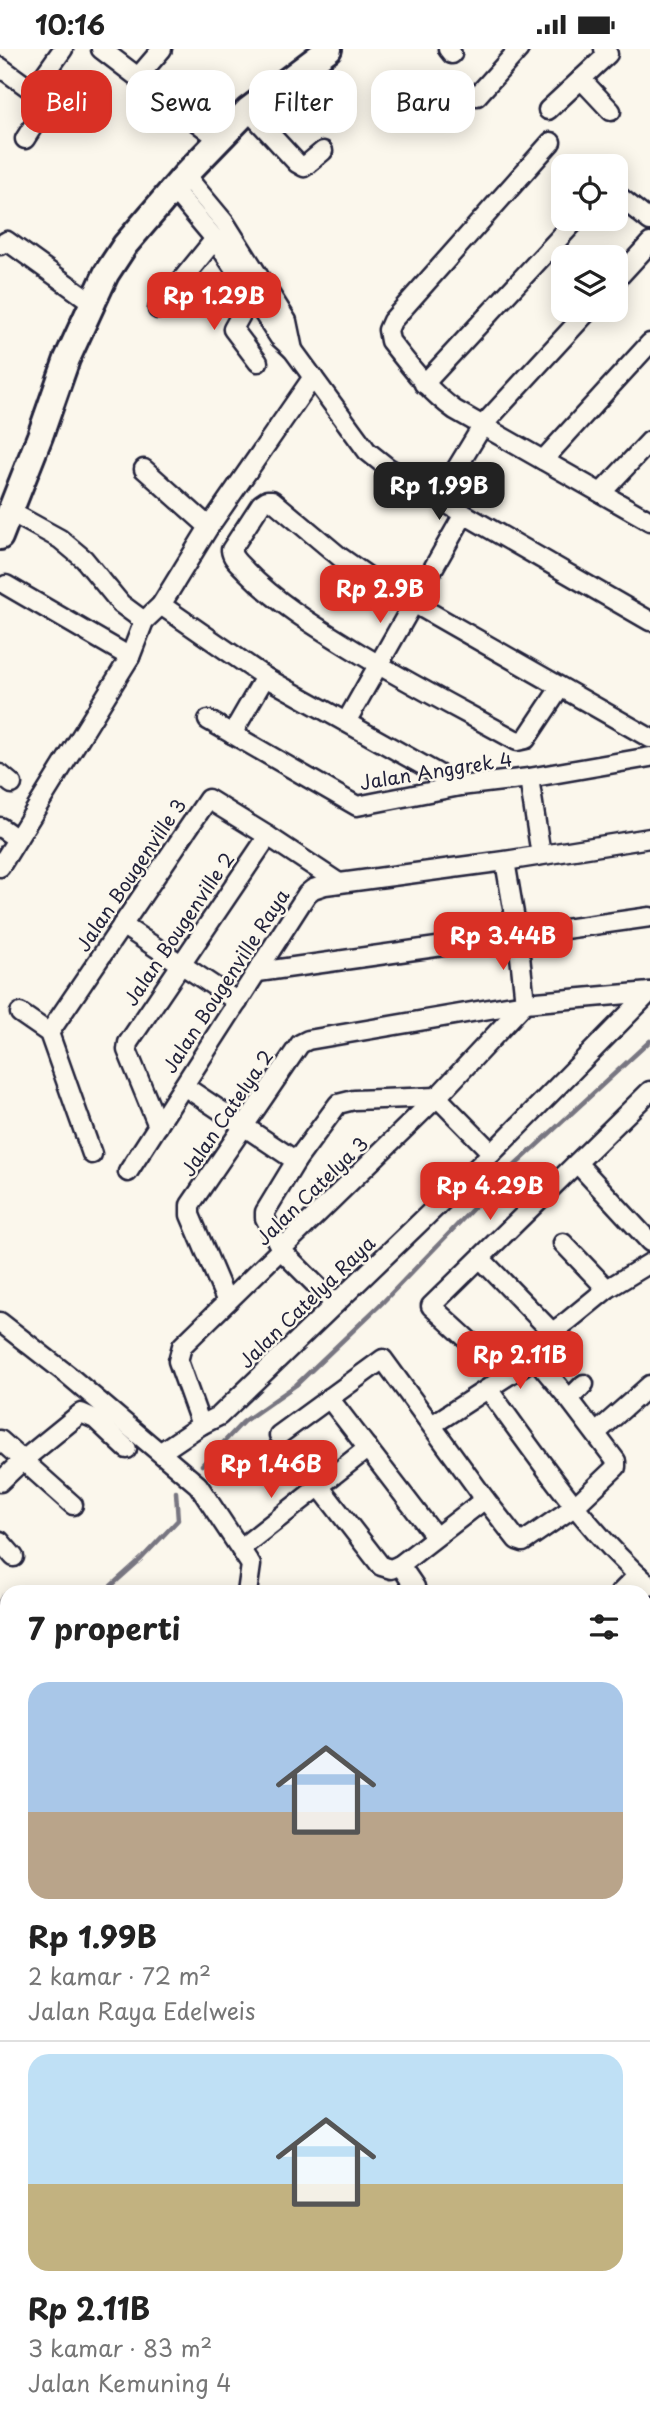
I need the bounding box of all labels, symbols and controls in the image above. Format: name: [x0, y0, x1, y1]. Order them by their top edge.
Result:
text: 10:16: [35, 5, 105, 44]
chip: Beli: [21, 70, 112, 133]
chip: Sewa: [126, 70, 235, 133]
chip: Filter: [249, 70, 357, 133]
chip: Baru: [371, 70, 475, 133]
map controls: [551, 154, 628, 322]
button: locate: [551, 154, 628, 231]
button: layers: [551, 245, 628, 322]
pin: Rp 1.29B: [142, 273, 286, 332]
text: Rp 1.29B: [163, 277, 265, 312]
pin: Rp 1.99B: [367, 463, 511, 522]
text: Rp 1.99B: [390, 467, 488, 502]
pin: Rp 2.9B: [315, 565, 445, 625]
text: Rp 2.9B: [336, 570, 424, 605]
street label: Jalan Anggrek 4: [358, 744, 514, 796]
street label: Jalan Bougenville 3: [68, 792, 192, 957]
street label: Jalan Bougenville 2: [116, 846, 240, 1011]
street label: Jalan Bougenville Raya: [155, 883, 295, 1078]
pin: Rp 3.44B: [431, 913, 575, 972]
text: Rp 3.44B: [450, 917, 556, 952]
street label: Jalan Catelya 2: [173, 1044, 279, 1181]
street label: Jalan Catelya 3: [249, 1129, 374, 1251]
pin: Rp 4.29B: [418, 1163, 562, 1222]
text: Rp 4.29B: [436, 1167, 544, 1202]
street label: Jalan Catelya Raya: [232, 1229, 381, 1374]
pin: Rp 2.11B: [448, 1331, 592, 1391]
text: Rp 2.11B: [473, 1336, 567, 1371]
pin: Rp 1.46B: [199, 1441, 343, 1500]
text: Rp 1.46B: [220, 1445, 322, 1480]
text: 7 properti: [28, 1605, 180, 1650]
icon: filters: [585, 1608, 623, 1646]
icon: home: [263, 1727, 389, 1853]
text: Rp 1.99B: [28, 1913, 157, 1958]
text: 2 kamar · 72 m²: [28, 1958, 211, 1993]
text: Jalan Raya Edelweis: [28, 1993, 255, 2028]
icon: home: [263, 2099, 389, 2225]
text: Rp 2.11B: [28, 2285, 150, 2330]
text: 3 kamar · 83 m²: [28, 2330, 212, 2365]
text: Jalan Kemuning 4: [28, 2365, 231, 2400]

